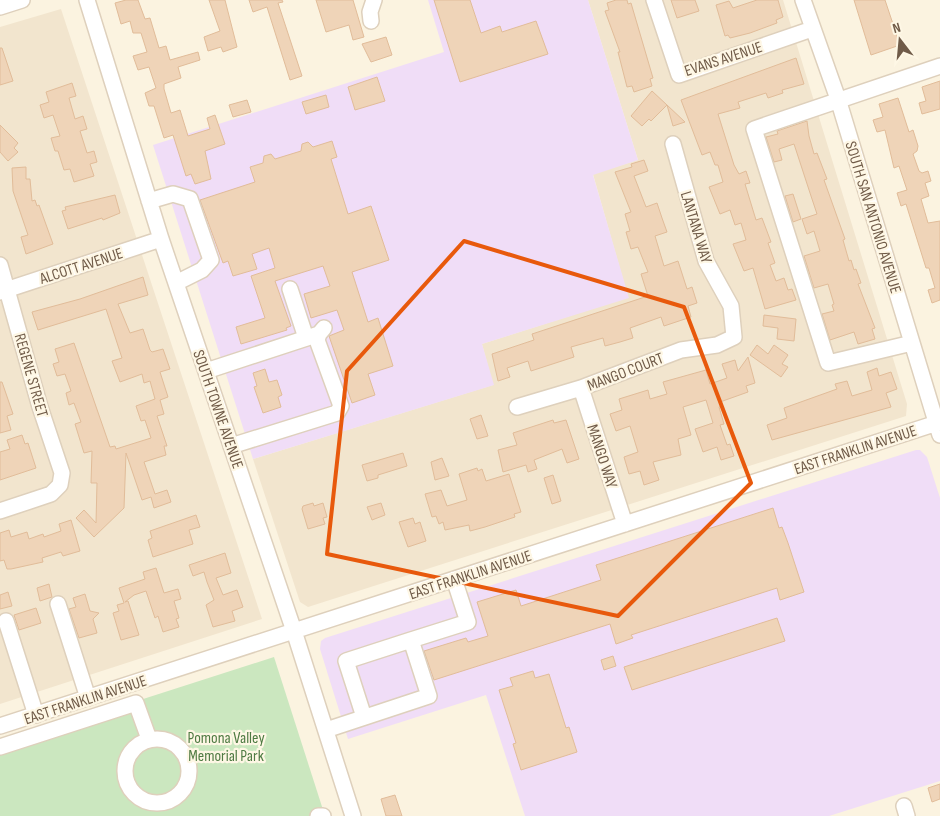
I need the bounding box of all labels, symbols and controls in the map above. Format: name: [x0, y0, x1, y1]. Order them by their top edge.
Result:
north arrow: [875, 15, 925, 65]
text: N: [891, 19, 902, 37]
street label: EVANS AVENUE: [682, 38, 765, 81]
street label: SOUTH SAN ANTONIO AVENUE: [840, 139, 905, 296]
street label: LANTANA WAY: [676, 189, 716, 266]
street label: ALCOTT AVENUE: [37, 244, 125, 289]
street label: REGENE STREET: [10, 331, 52, 420]
street label: SOUTH TOWNE AVENUE: [188, 348, 247, 471]
street label: MANGO COURT: [585, 349, 667, 396]
street label: MANGO WAY: [582, 422, 621, 491]
street label: EAST FRANKLIN AVENUE: [792, 422, 919, 479]
street label: EAST FRANKLIN AVENUE: [407, 547, 534, 604]
street label: EAST FRANKLIN AVENUE: [22, 672, 149, 729]
park label: Pomona Valley Memorial Park: [187, 729, 265, 766]

